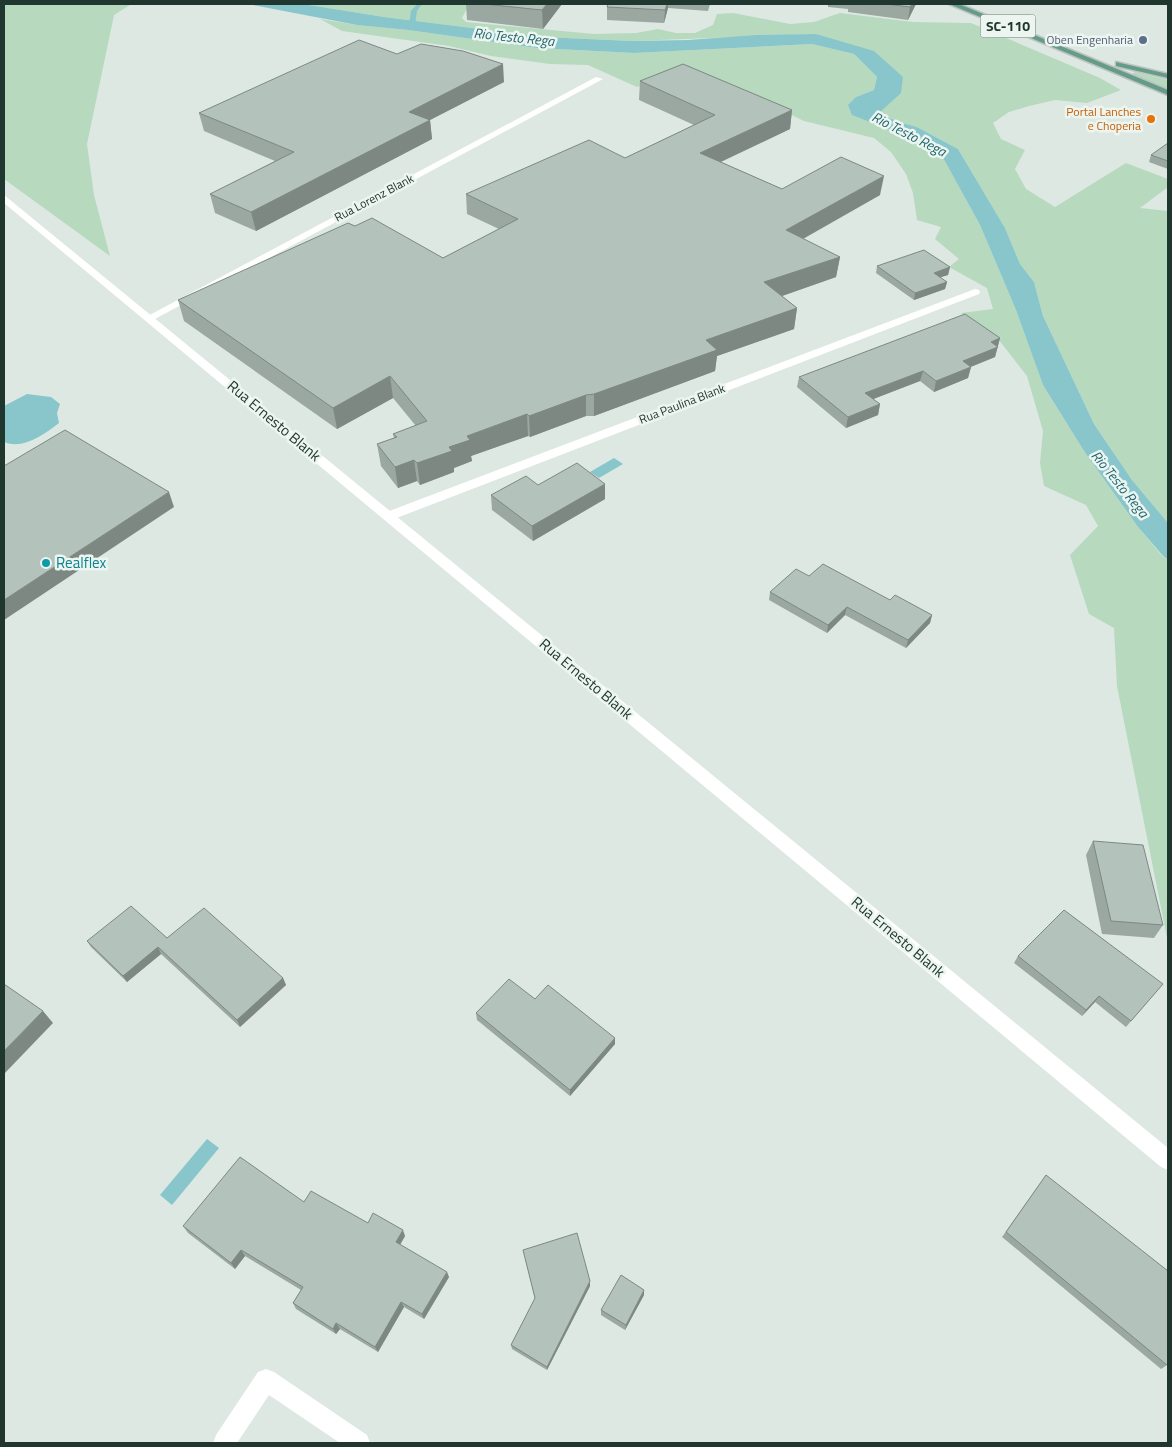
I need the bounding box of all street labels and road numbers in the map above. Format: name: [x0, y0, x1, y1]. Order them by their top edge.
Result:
road number: SC-110: [980, 15, 1036, 38]
street label: Rua Lorenz Blank: [331, 169, 417, 226]
street label: Rua Ernesto Blank: [222, 375, 326, 467]
street label: Rua Paulina Blank: [636, 378, 728, 429]
street label: Rua Ernesto Blank: [534, 633, 638, 725]
street label: Rua Ernesto Blank: [846, 891, 950, 983]

